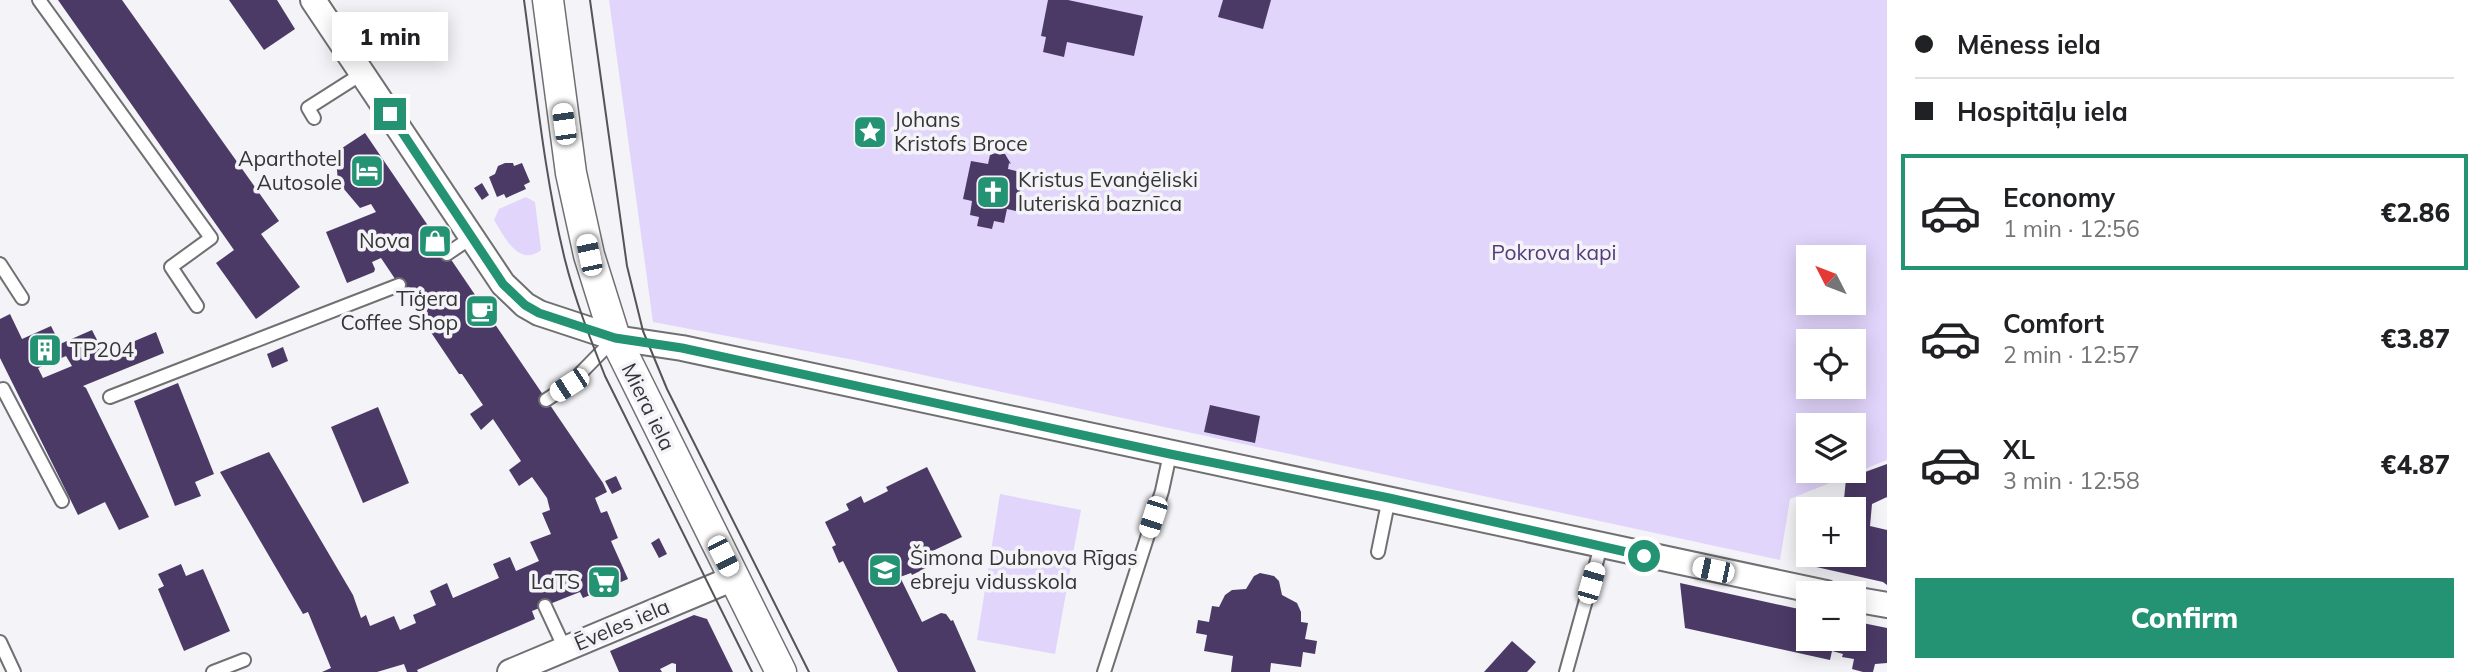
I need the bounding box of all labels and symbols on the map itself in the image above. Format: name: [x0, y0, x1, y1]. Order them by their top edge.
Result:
callout: 1 min: [332, 12, 448, 61]
route end: [374, 98, 406, 130]
car: [551, 102, 578, 146]
place label: Johans Kristofs Broce: [894, 106, 1028, 156]
place icon: Johans Kristofs Broce: [851, 113, 889, 151]
place label: Aparthotel Autosole: [238, 145, 342, 195]
hotel icon: Aparthotel Autosole: [348, 152, 386, 190]
place label: Kristus Evanģēliski luteriskā baznīca: [1018, 166, 1198, 216]
church icon: Kristus Evanģēliski luteriskā baznīca: [974, 173, 1012, 211]
shop icon: Nova: [416, 222, 454, 260]
place label: Nova: [359, 227, 410, 253]
car: [575, 232, 604, 278]
park label: Pokrova kapi: [1491, 239, 1617, 265]
north arrow: [1796, 245, 1866, 315]
place label: Tīģera Coffee Shop: [341, 285, 458, 335]
cafe icon: Tīģera Coffee Shop: [463, 292, 501, 330]
building icon: TP204: [26, 331, 64, 369]
place label: TP204: [70, 336, 135, 362]
street label: Miera iela: [617, 359, 681, 455]
car: [546, 365, 593, 405]
car: [1137, 494, 1170, 540]
car: [705, 533, 742, 579]
route start: [1628, 540, 1660, 572]
place label: Šimona Dubnova Rīgas ebreju vidusskola: [910, 544, 1138, 594]
school or university icon: Šimona Dubnova Rīgas ebreju vidusskola: [866, 551, 904, 589]
car: [1691, 555, 1736, 585]
car: [1576, 560, 1607, 606]
supermarket icon: LaTS: [585, 563, 623, 601]
place label: LaTS: [531, 568, 580, 594]
street label: Ēveles iela: [570, 592, 673, 656]

